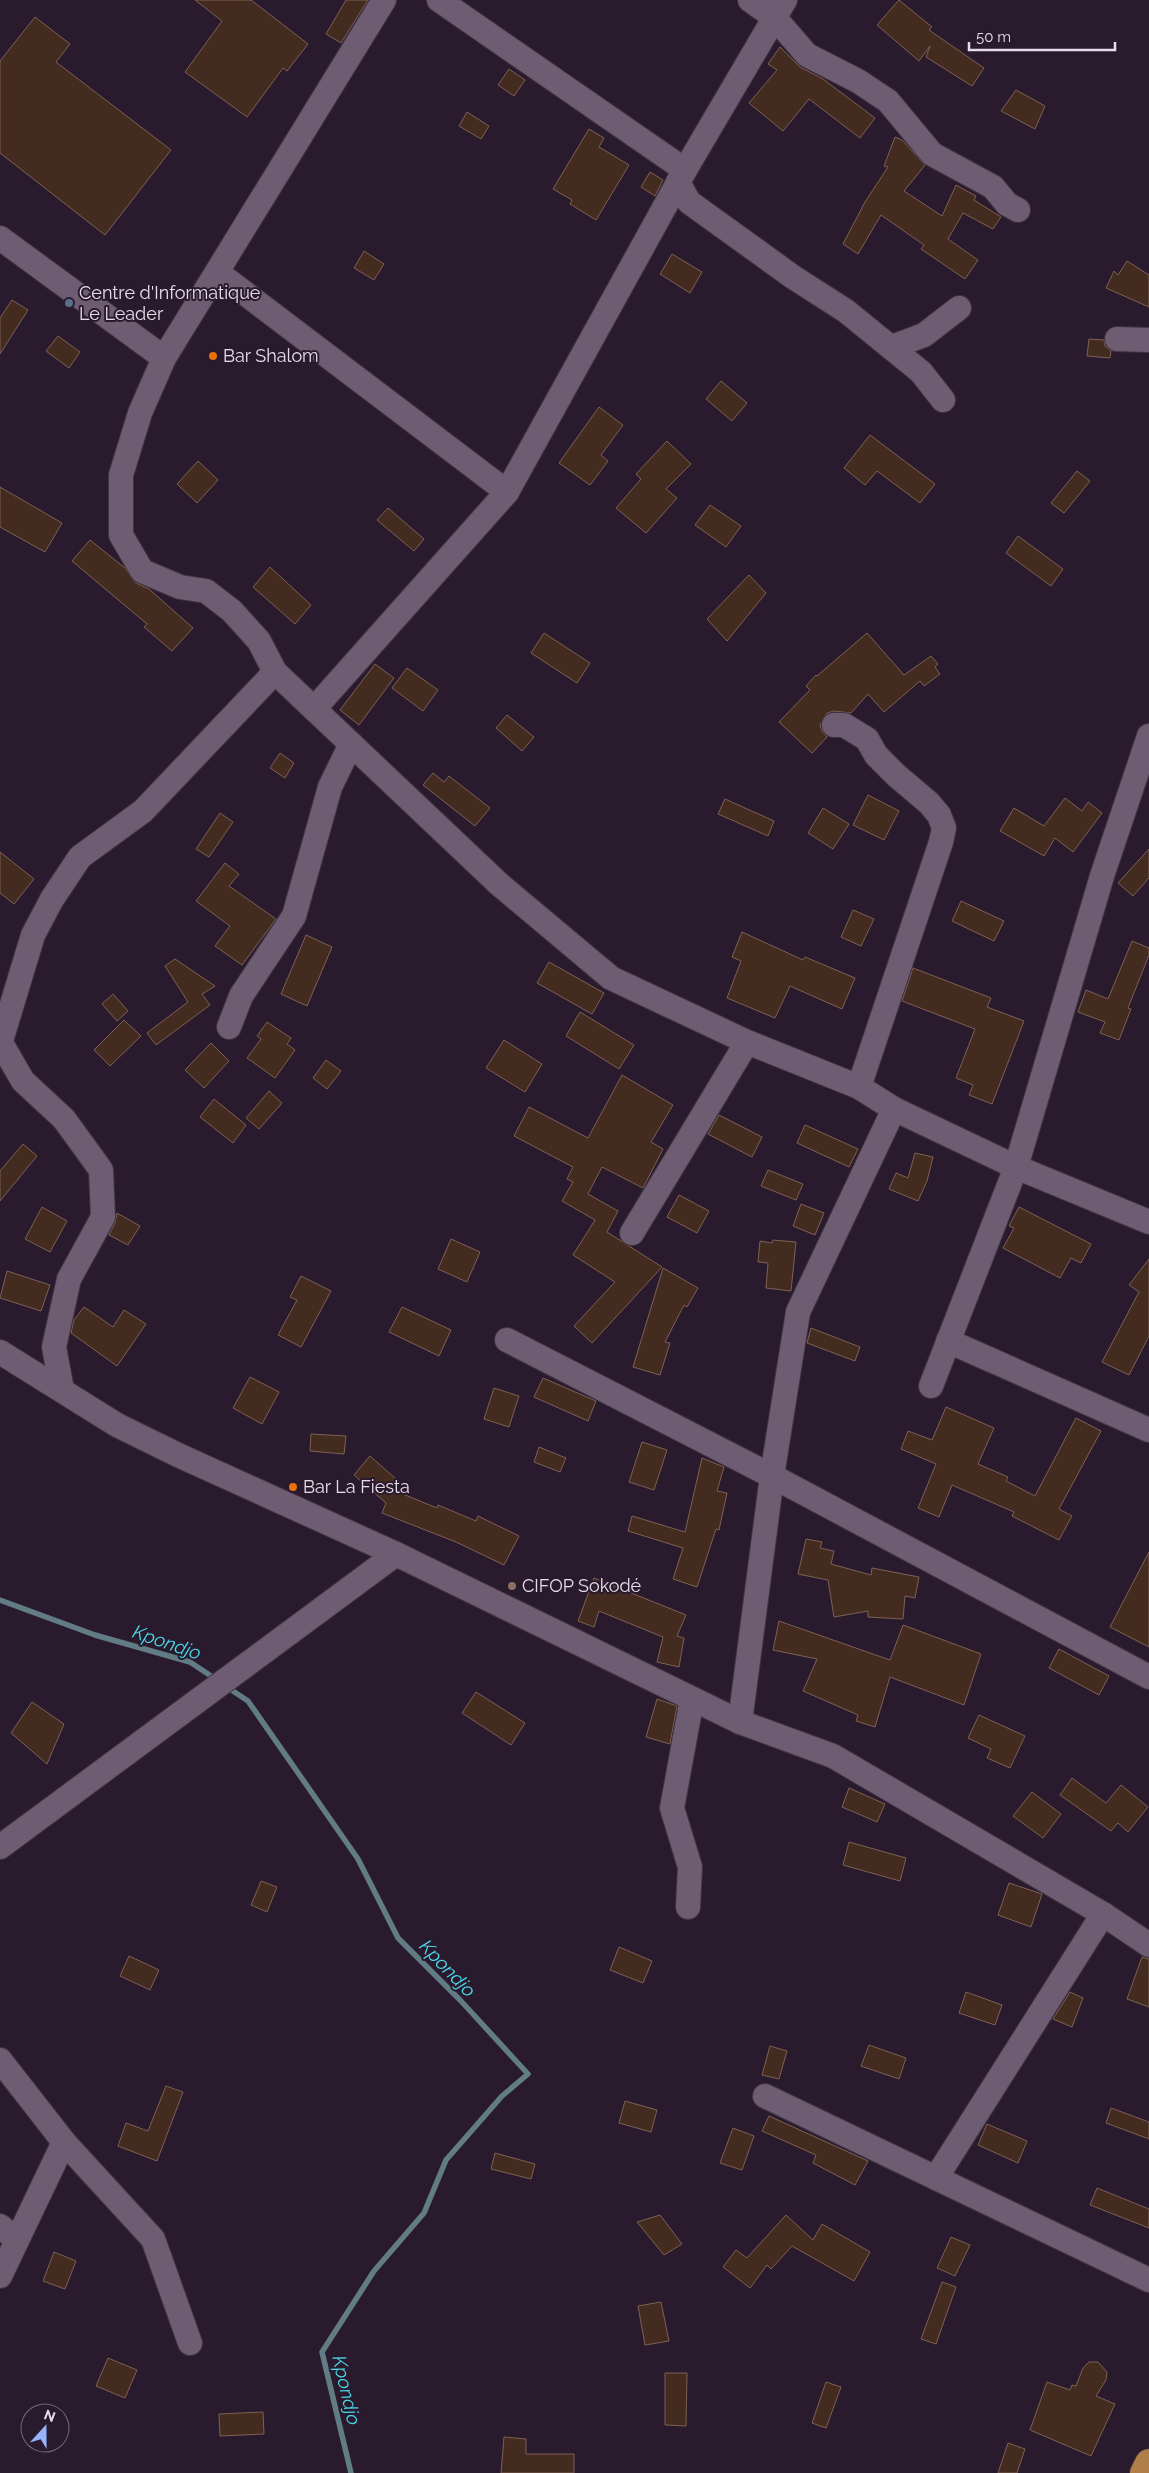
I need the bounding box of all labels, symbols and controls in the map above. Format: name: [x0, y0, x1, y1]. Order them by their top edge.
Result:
scale bar: [969, 20, 1115, 52]
text: 50 m: [976, 28, 1011, 46]
place label: Centre d'Informatique Le Leader: [79, 282, 261, 324]
marker: Centre d'Informatique Le Leader: [63, 297, 75, 309]
place label: Bar Shalom: [223, 345, 319, 366]
marker: Bar Shalom: [207, 350, 219, 362]
place label: Bar La Fiesta: [303, 1476, 410, 1497]
marker: Bar La Fiesta: [287, 1481, 299, 1493]
place label: CIFOP Sokodé: [522, 1575, 642, 1596]
marker: CIFOP Sokodé: [506, 1580, 518, 1592]
water label: Kpondjo: [130, 1620, 204, 1664]
water label: Kpondjo: [415, 1935, 481, 2001]
water label: Kpondjo: [328, 2353, 366, 2427]
north arrow: [20, 2403, 70, 2453]
text: N: [42, 2406, 58, 2425]

